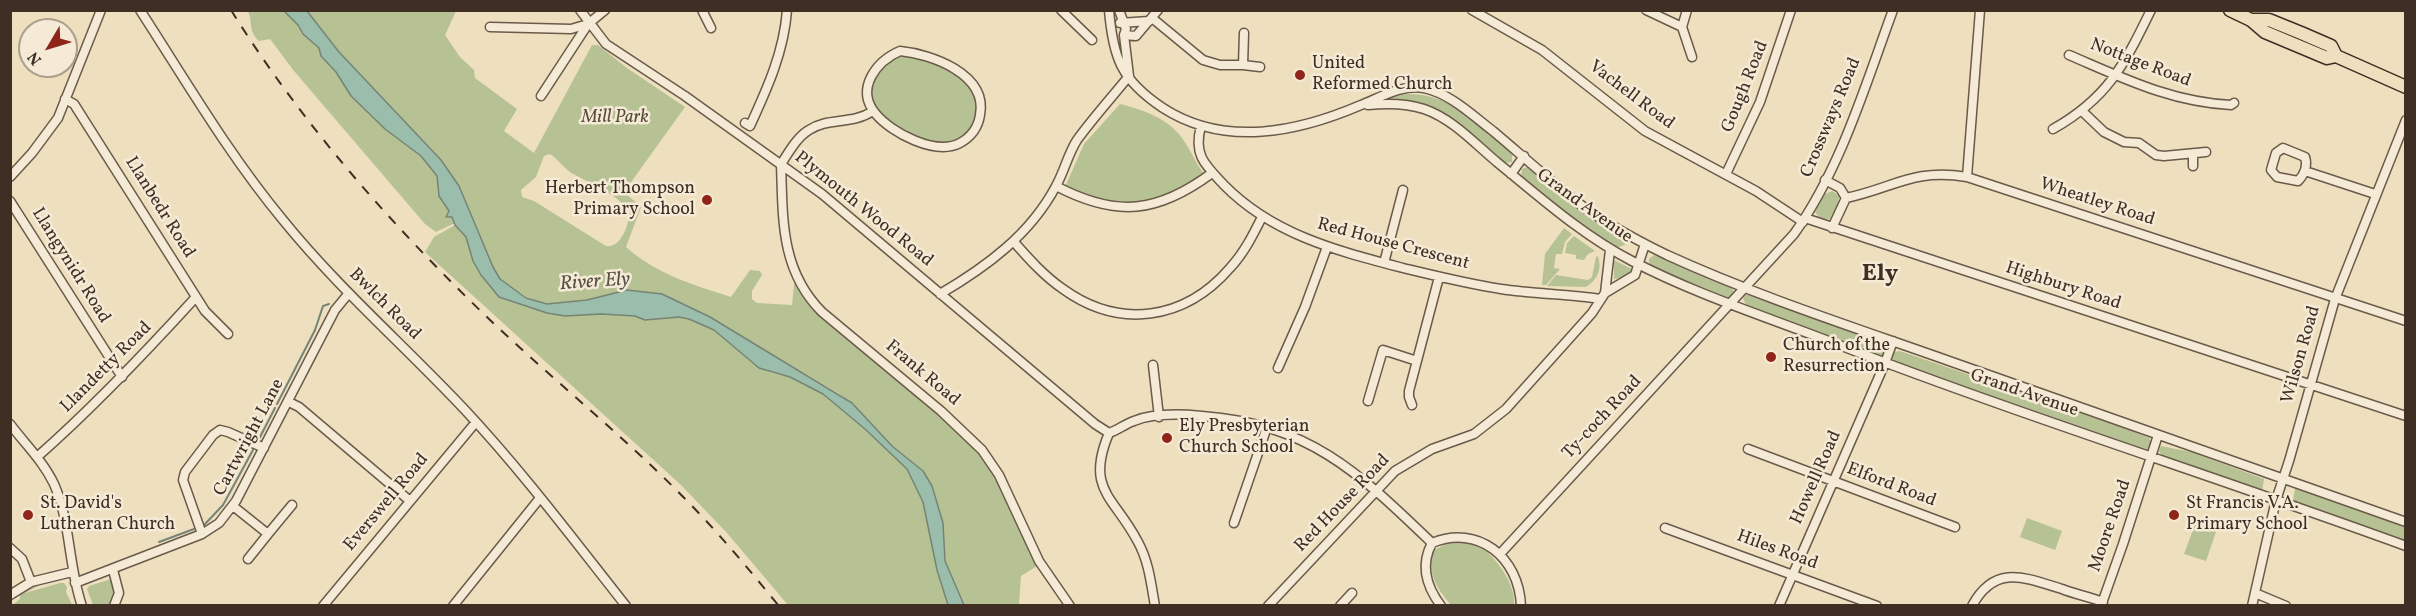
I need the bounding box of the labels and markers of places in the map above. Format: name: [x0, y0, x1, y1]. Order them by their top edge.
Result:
place label: United Reformed Church: [1312, 54, 1452, 97]
marker: United Reformed Church: [1293, 68, 1307, 82]
place label: Herbert Thompson Primary School: [545, 179, 695, 222]
marker: Herbert Thompson Primary School: [700, 193, 714, 207]
place label: Church of the Resurrection: [1783, 336, 1890, 378]
marker: Church of the Resurrection: [1764, 350, 1778, 364]
place label: Ely Presbyterian Church School: [1179, 417, 1310, 460]
marker: Ely Presbyterian Church School: [1160, 431, 1174, 445]
place label: St. David's Lutheran Church: [40, 494, 175, 536]
place label: St Francis V.A. Primary School: [2186, 494, 2308, 536]
marker: St. David's Lutheran Church: [21, 508, 35, 522]
marker: St Francis V.A. Primary School: [2167, 508, 2181, 522]

